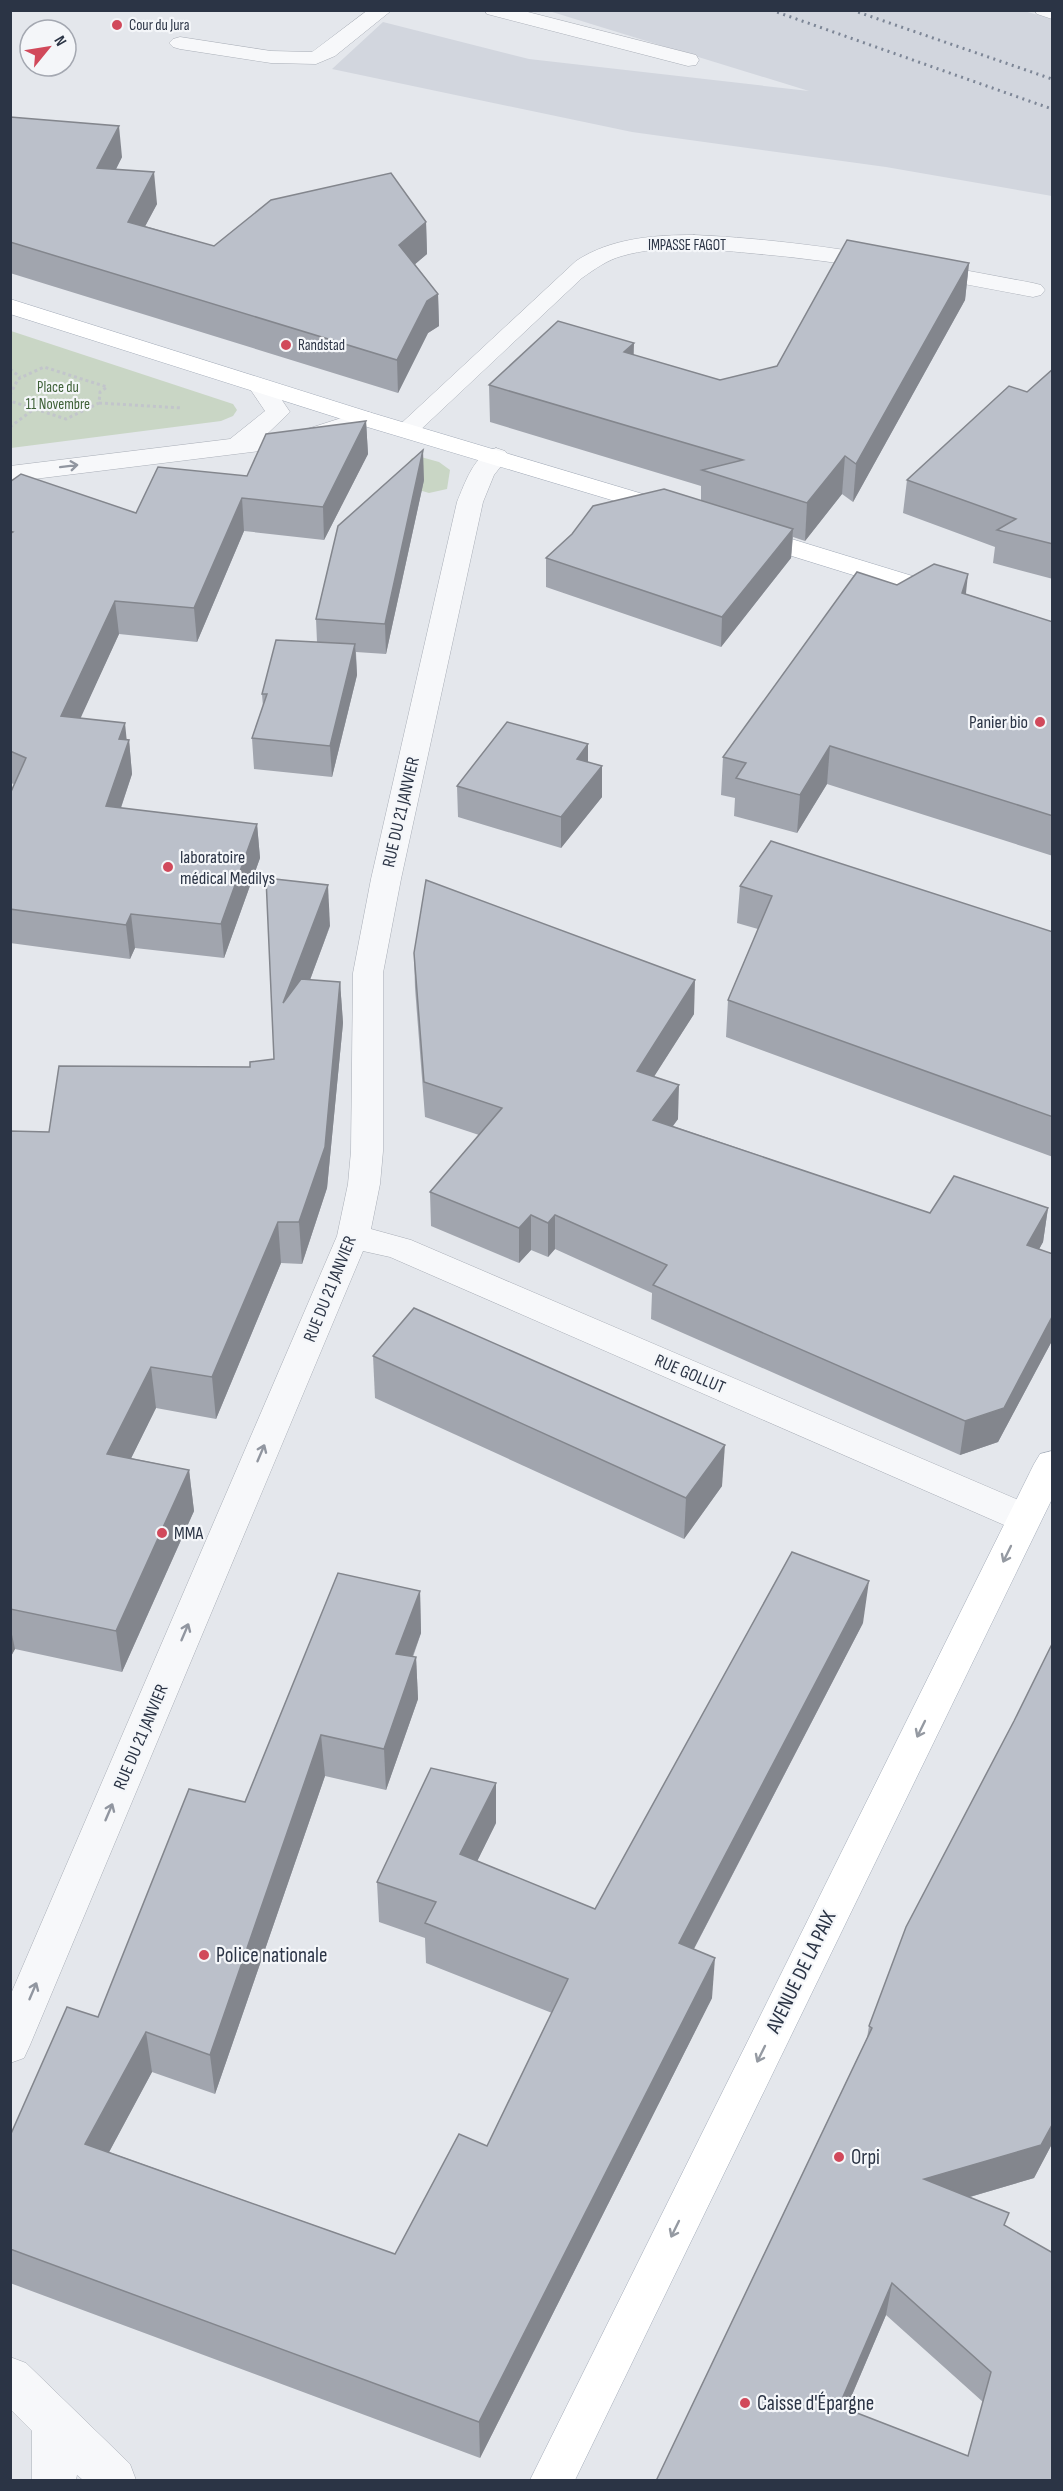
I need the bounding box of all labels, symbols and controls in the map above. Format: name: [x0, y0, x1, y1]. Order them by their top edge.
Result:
place label: Cour du Jura: [129, 16, 190, 35]
north arrow: [18, 18, 78, 78]
marker: Cour du Jura: [110, 18, 124, 32]
text: N: [49, 33, 70, 50]
street label: IMPASSE FAGOT: [648, 236, 726, 255]
place label: Randstad: [298, 336, 345, 355]
marker: Randstad: [279, 338, 293, 352]
park label: Place du 11 Novembre: [26, 378, 90, 414]
one-way arrow: [58, 461, 78, 472]
place label: Panier bio: [969, 712, 1028, 733]
marker: Panier bio: [1033, 715, 1047, 729]
street label: RUE DU 21 JANVIER: [378, 755, 424, 869]
place label: laboratoire médical Medilys: [180, 847, 275, 889]
marker: laboratoire médical Medilys: [161, 860, 175, 874]
street label: RUE DU 21 JANVIER: [299, 1233, 361, 1345]
street label: RUE GOLLUT: [652, 1350, 728, 1398]
one-way arrow: [256, 1444, 267, 1462]
place label: MMA: [174, 1523, 203, 1544]
marker: MMA: [155, 1526, 169, 1540]
one-way arrow: [1001, 1544, 1012, 1562]
one-way arrow: [180, 1624, 191, 1642]
street label: RUE DU 21 JANVIER: [109, 1681, 173, 1793]
one-way arrow: [915, 1719, 926, 1737]
one-way arrow: [104, 1803, 115, 1821]
street label: AVENUE DE LA PAIX: [760, 1907, 841, 2038]
place label: Police nationale: [216, 1943, 327, 1968]
marker: Police nationale: [197, 1948, 211, 1962]
one-way arrow: [28, 1983, 39, 2001]
one-way arrow: [755, 2045, 766, 2063]
place label: Orpi: [851, 2145, 880, 2170]
marker: Orpi: [832, 2150, 846, 2164]
one-way arrow: [669, 2220, 680, 2238]
place label: Caisse d'Épargne: [757, 2391, 874, 2416]
marker: Caisse d'Épargne: [738, 2396, 752, 2410]

